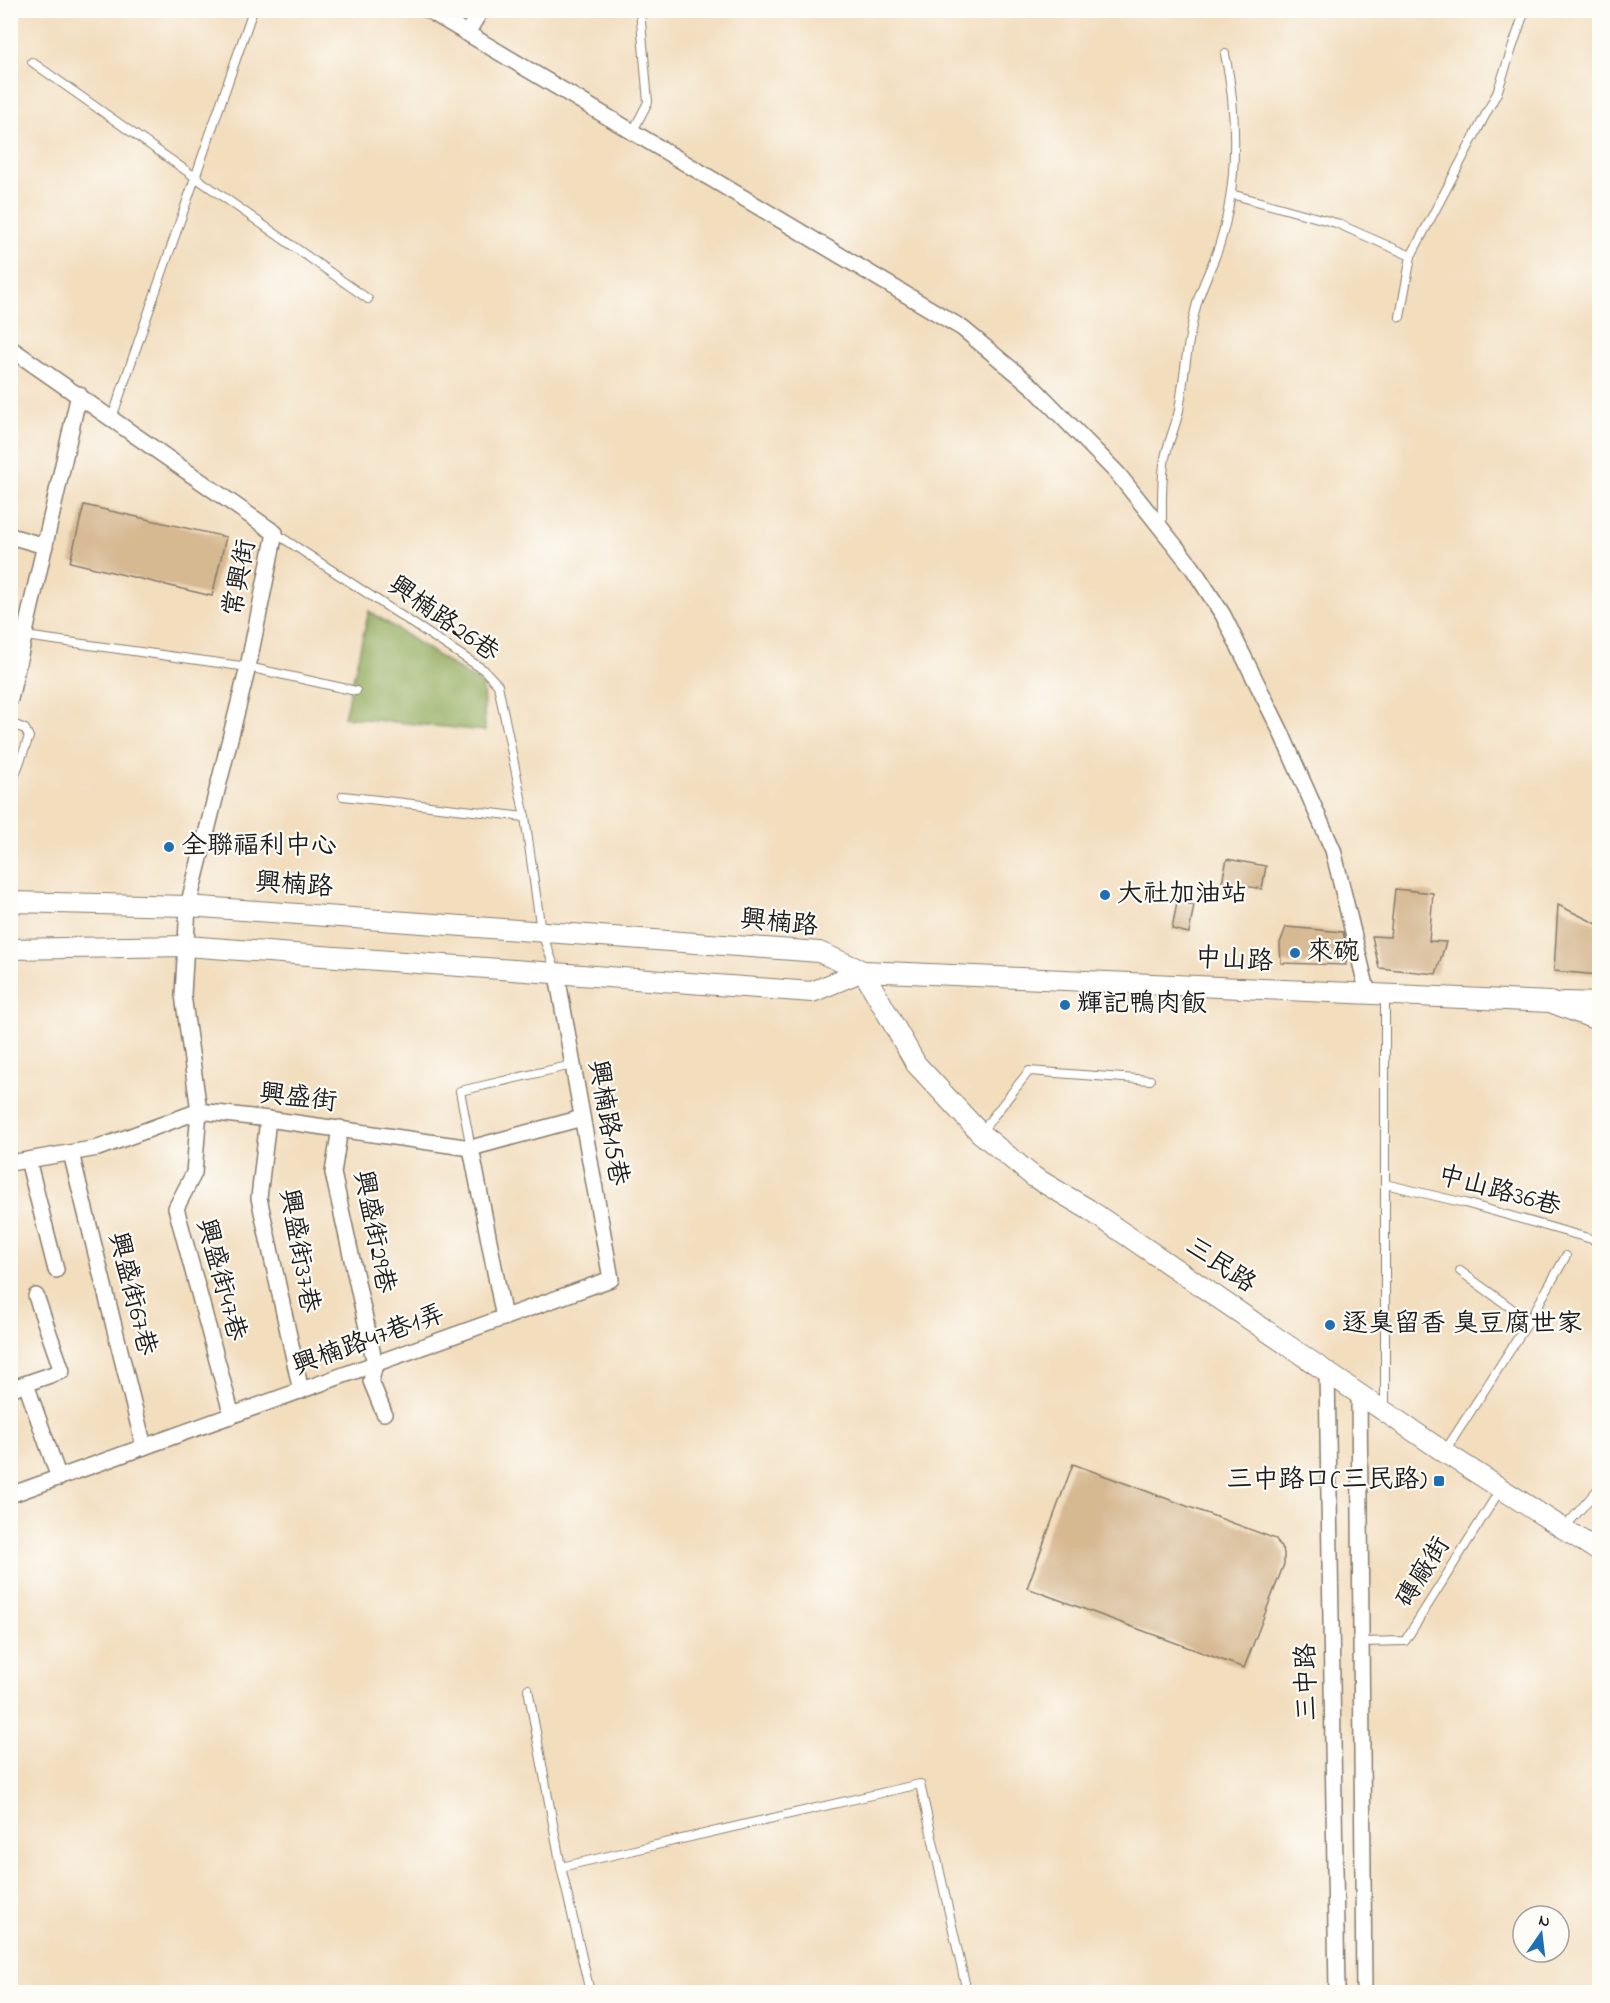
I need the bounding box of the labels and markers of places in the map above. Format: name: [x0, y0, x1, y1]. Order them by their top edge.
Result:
place label: 全聯福利中心: [181, 828, 337, 866]
marker: 全聯福利中心: [162, 840, 176, 854]
place label: 大社加油站: [1117, 876, 1247, 914]
marker: 大社加油站: [1098, 888, 1112, 902]
place label: 來碗: [1307, 934, 1359, 972]
marker: 來碗: [1288, 946, 1302, 960]
place label: 輝記鴨肉飯: [1077, 986, 1207, 1024]
marker: 輝記鴨肉飯: [1058, 998, 1072, 1012]
place label: 逐臭留香 臭豆腐世家: [1342, 1306, 1583, 1344]
marker: 逐臭留香 臭豆腐世家: [1323, 1318, 1337, 1332]
place label: 三中路口(三民路): [1226, 1462, 1427, 1500]
marker: 三中路口(三民路): [1432, 1474, 1446, 1488]

